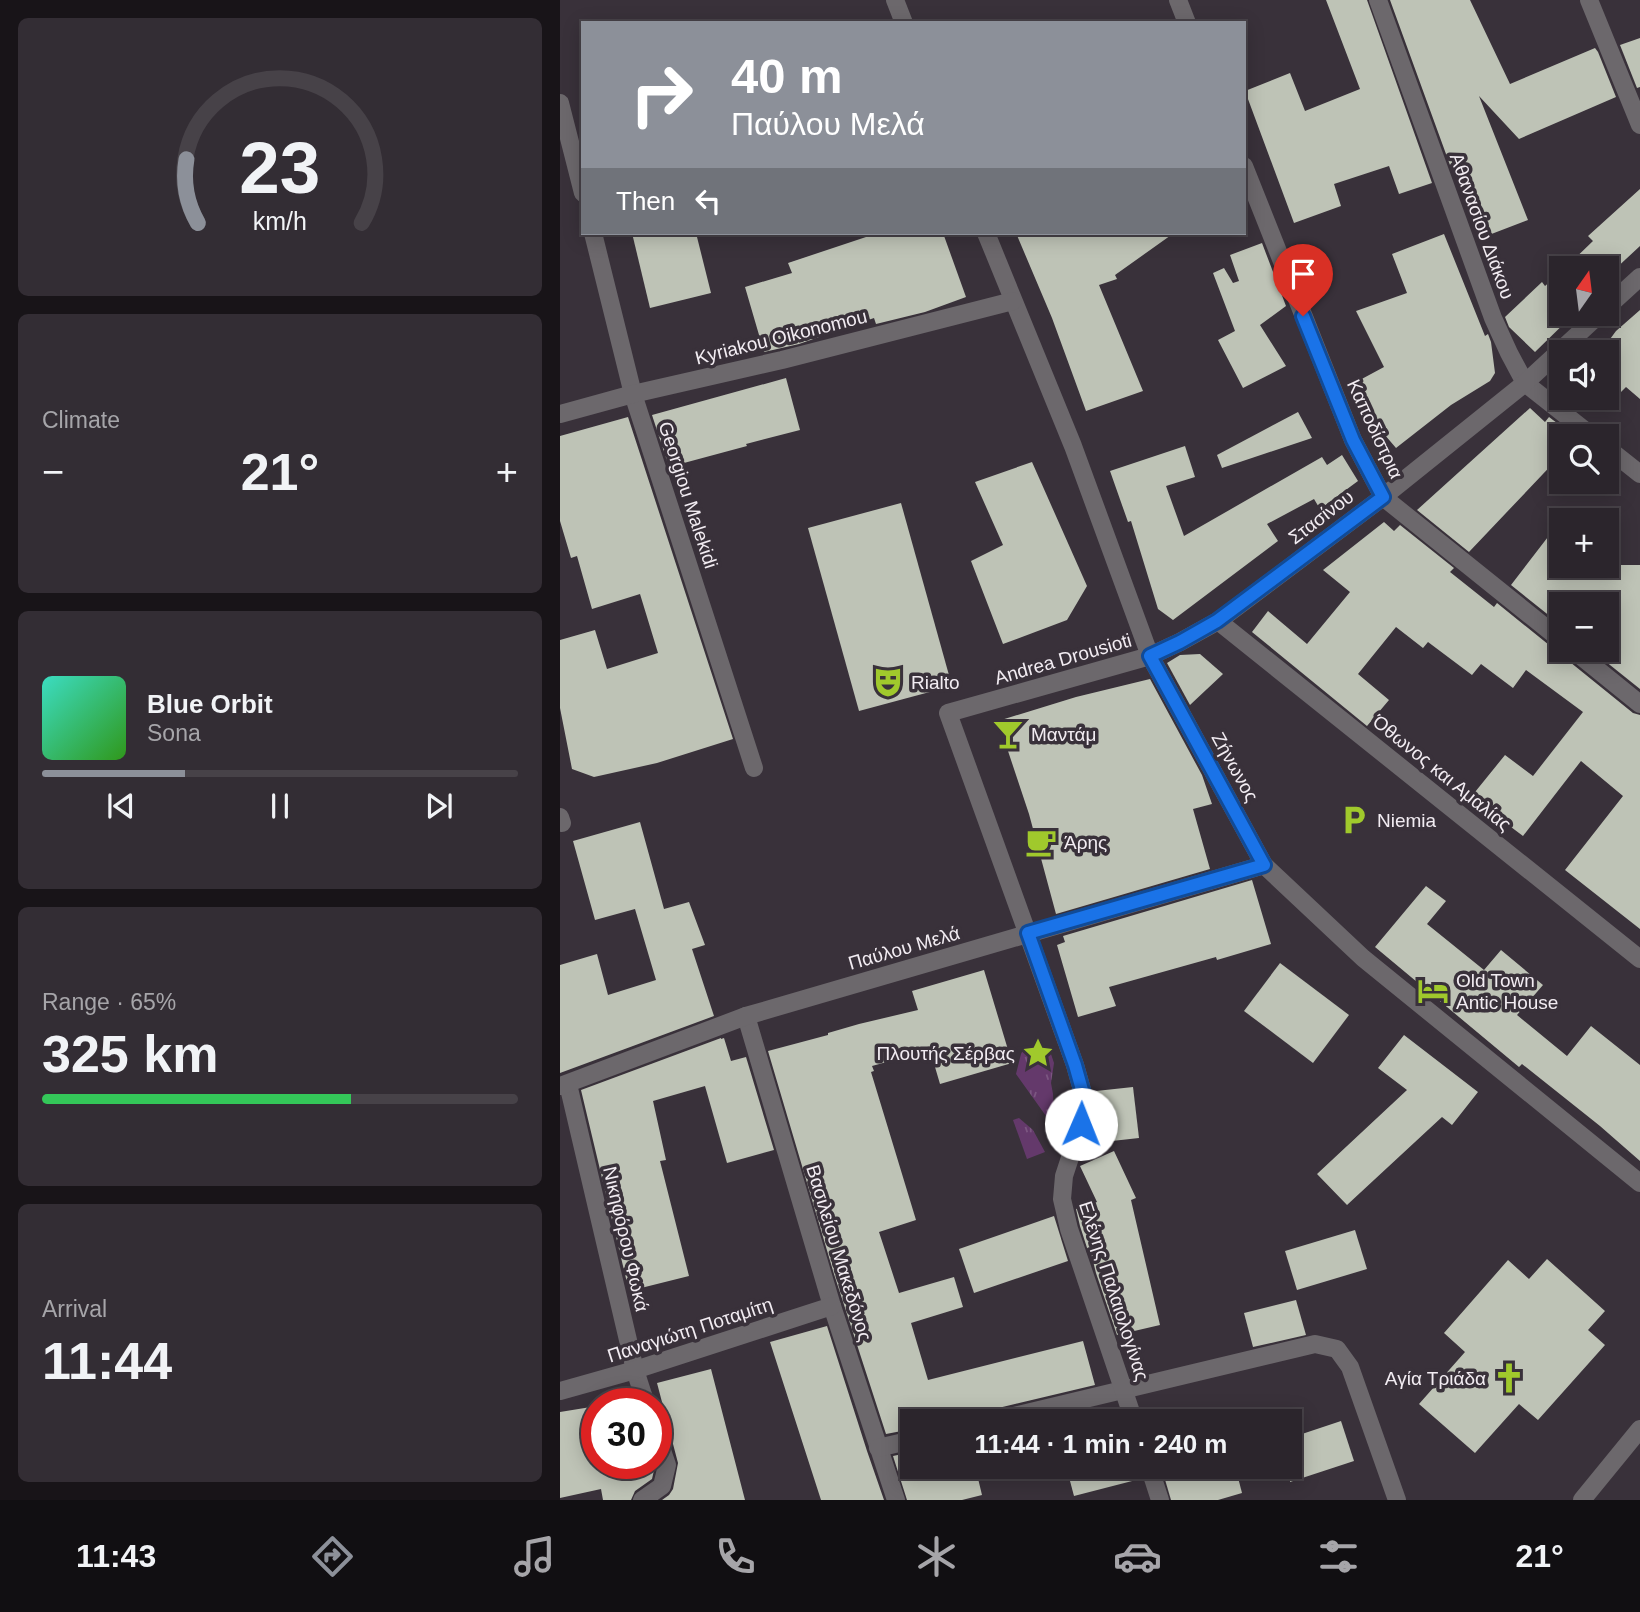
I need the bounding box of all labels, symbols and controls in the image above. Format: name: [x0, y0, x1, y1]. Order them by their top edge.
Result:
icon: right: [616, 49, 707, 140]
text: 40 m: [731, 49, 843, 103]
text: Παύλου Μελά: [731, 106, 925, 142]
text: 23: [240, 128, 320, 209]
street label: Αθανασίου Διάκου: [1446, 150, 1518, 302]
icon: left: [689, 182, 727, 220]
text: Then: [616, 186, 675, 216]
text: km/h: [253, 207, 307, 235]
pin: [1273, 244, 1333, 316]
icon: arrive: [1284, 255, 1322, 293]
north arrow: [1549, 256, 1619, 326]
map controls: [1549, 256, 1619, 662]
street label: Kyriakou Oikonomou: [693, 305, 869, 369]
button: sound: [1549, 340, 1619, 410]
street label: Καποδίστρια: [1343, 376, 1407, 482]
text: Climate: [42, 407, 120, 433]
street label: Georgiou Malekidi: [654, 419, 722, 571]
button: search: [1549, 424, 1619, 494]
text: 21°: [241, 443, 319, 501]
text: −: [42, 451, 64, 493]
text: +: [496, 451, 518, 493]
street label: Στασίνου: [1285, 486, 1357, 548]
button: +: [1549, 508, 1619, 578]
button: −: [1549, 592, 1619, 662]
street label: Andrea Drousioti: [992, 629, 1134, 689]
theatre icon: Rialto: [871, 665, 905, 699]
place label: Rialto: [911, 672, 960, 693]
text: Blue Orbit: [147, 689, 273, 719]
street label: Όθωνος και Αμαλίας: [1368, 710, 1515, 835]
bar icon: Μαντάμ: [991, 717, 1025, 751]
text: Sona: [147, 720, 201, 746]
place label: Μαντάμ: [1031, 724, 1096, 745]
street label: Ζήνωνος: [1207, 729, 1263, 805]
icon: previous: [102, 787, 140, 825]
icon: pause: [261, 787, 299, 825]
icon: next: [420, 787, 458, 825]
parking icon: Niemia: [1337, 803, 1371, 837]
place label: Niemia: [1377, 810, 1437, 831]
cafe icon: Άρης: [1024, 825, 1058, 859]
place label: Άρης: [1064, 832, 1107, 853]
street label: Παύλου Μελά: [846, 922, 962, 974]
place label: Old Town Antic House: [1456, 970, 1558, 1013]
hotel icon: Old Town Antic House: [1416, 974, 1450, 1008]
text: Range · 65%: [42, 989, 176, 1015]
text: 325 km: [42, 1025, 218, 1083]
place icon: Πλουτής Σέρβας: [1021, 1036, 1055, 1070]
place label: Πλουτής Σέρβας: [877, 1043, 1015, 1064]
position arrow: [1044, 1087, 1118, 1161]
street label: Βασιλείου Μακεδόνος: [802, 1162, 876, 1344]
street label: Νικηφόρου Φωκά: [599, 1164, 653, 1314]
street label: Ελένης Παλαιολογίνας: [1075, 1199, 1153, 1383]
street label: Παναγιώτη Ποταμίτη: [605, 1293, 775, 1367]
text: Arrival: [42, 1296, 107, 1322]
text: 11:44: [42, 1332, 172, 1390]
church icon: Αγία Τριάδα: [1492, 1361, 1526, 1395]
place label: Αγία Τριάδα: [1385, 1368, 1486, 1389]
speed limit sign: 30: [581, 1388, 672, 1479]
text: 11:44 · 1 min · 240 m: [975, 1429, 1227, 1459]
icon: directions: [308, 1532, 357, 1581]
icon: music: [510, 1532, 559, 1581]
icon: phone: [711, 1532, 760, 1581]
icon: climate: [912, 1532, 961, 1581]
icon: car: [1113, 1532, 1162, 1581]
icon: filters: [1314, 1532, 1363, 1581]
text: 11:43: [76, 1538, 156, 1574]
text: 21°: [1515, 1538, 1564, 1574]

